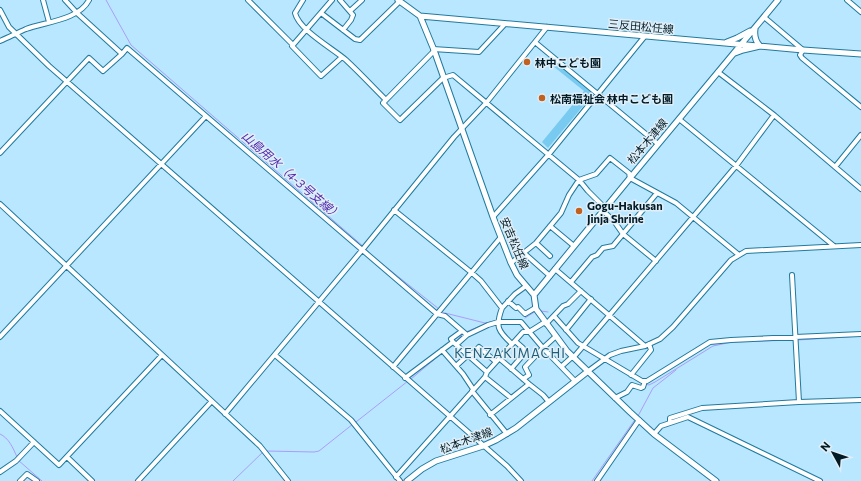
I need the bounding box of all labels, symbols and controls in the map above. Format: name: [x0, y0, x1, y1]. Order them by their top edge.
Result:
street label: 三反田松任線: [608, 17, 674, 35]
place label: 林中こども園: [535, 56, 601, 69]
marker: 林中こども園: [522, 57, 532, 67]
place label: 松南福祉会 林中こども園: [550, 92, 673, 105]
marker: 松南福祉会 林中こども園: [537, 93, 547, 103]
street label: 松本木津線: [624, 116, 670, 166]
water label: 山島用水（4-3号支線）: [239, 128, 345, 222]
place label: Gogu-Hakusan Jinja Shrine: [587, 199, 663, 226]
marker: Gogu-Hakusan Jinja Shrine: [574, 206, 584, 216]
street label: 安吉松任線: [498, 215, 532, 271]
district label: KENZAKIMACHI: [454, 345, 566, 361]
street label: 松本木津線: [438, 424, 494, 456]
north arrow: [813, 433, 853, 473]
text: N: [817, 439, 833, 454]

